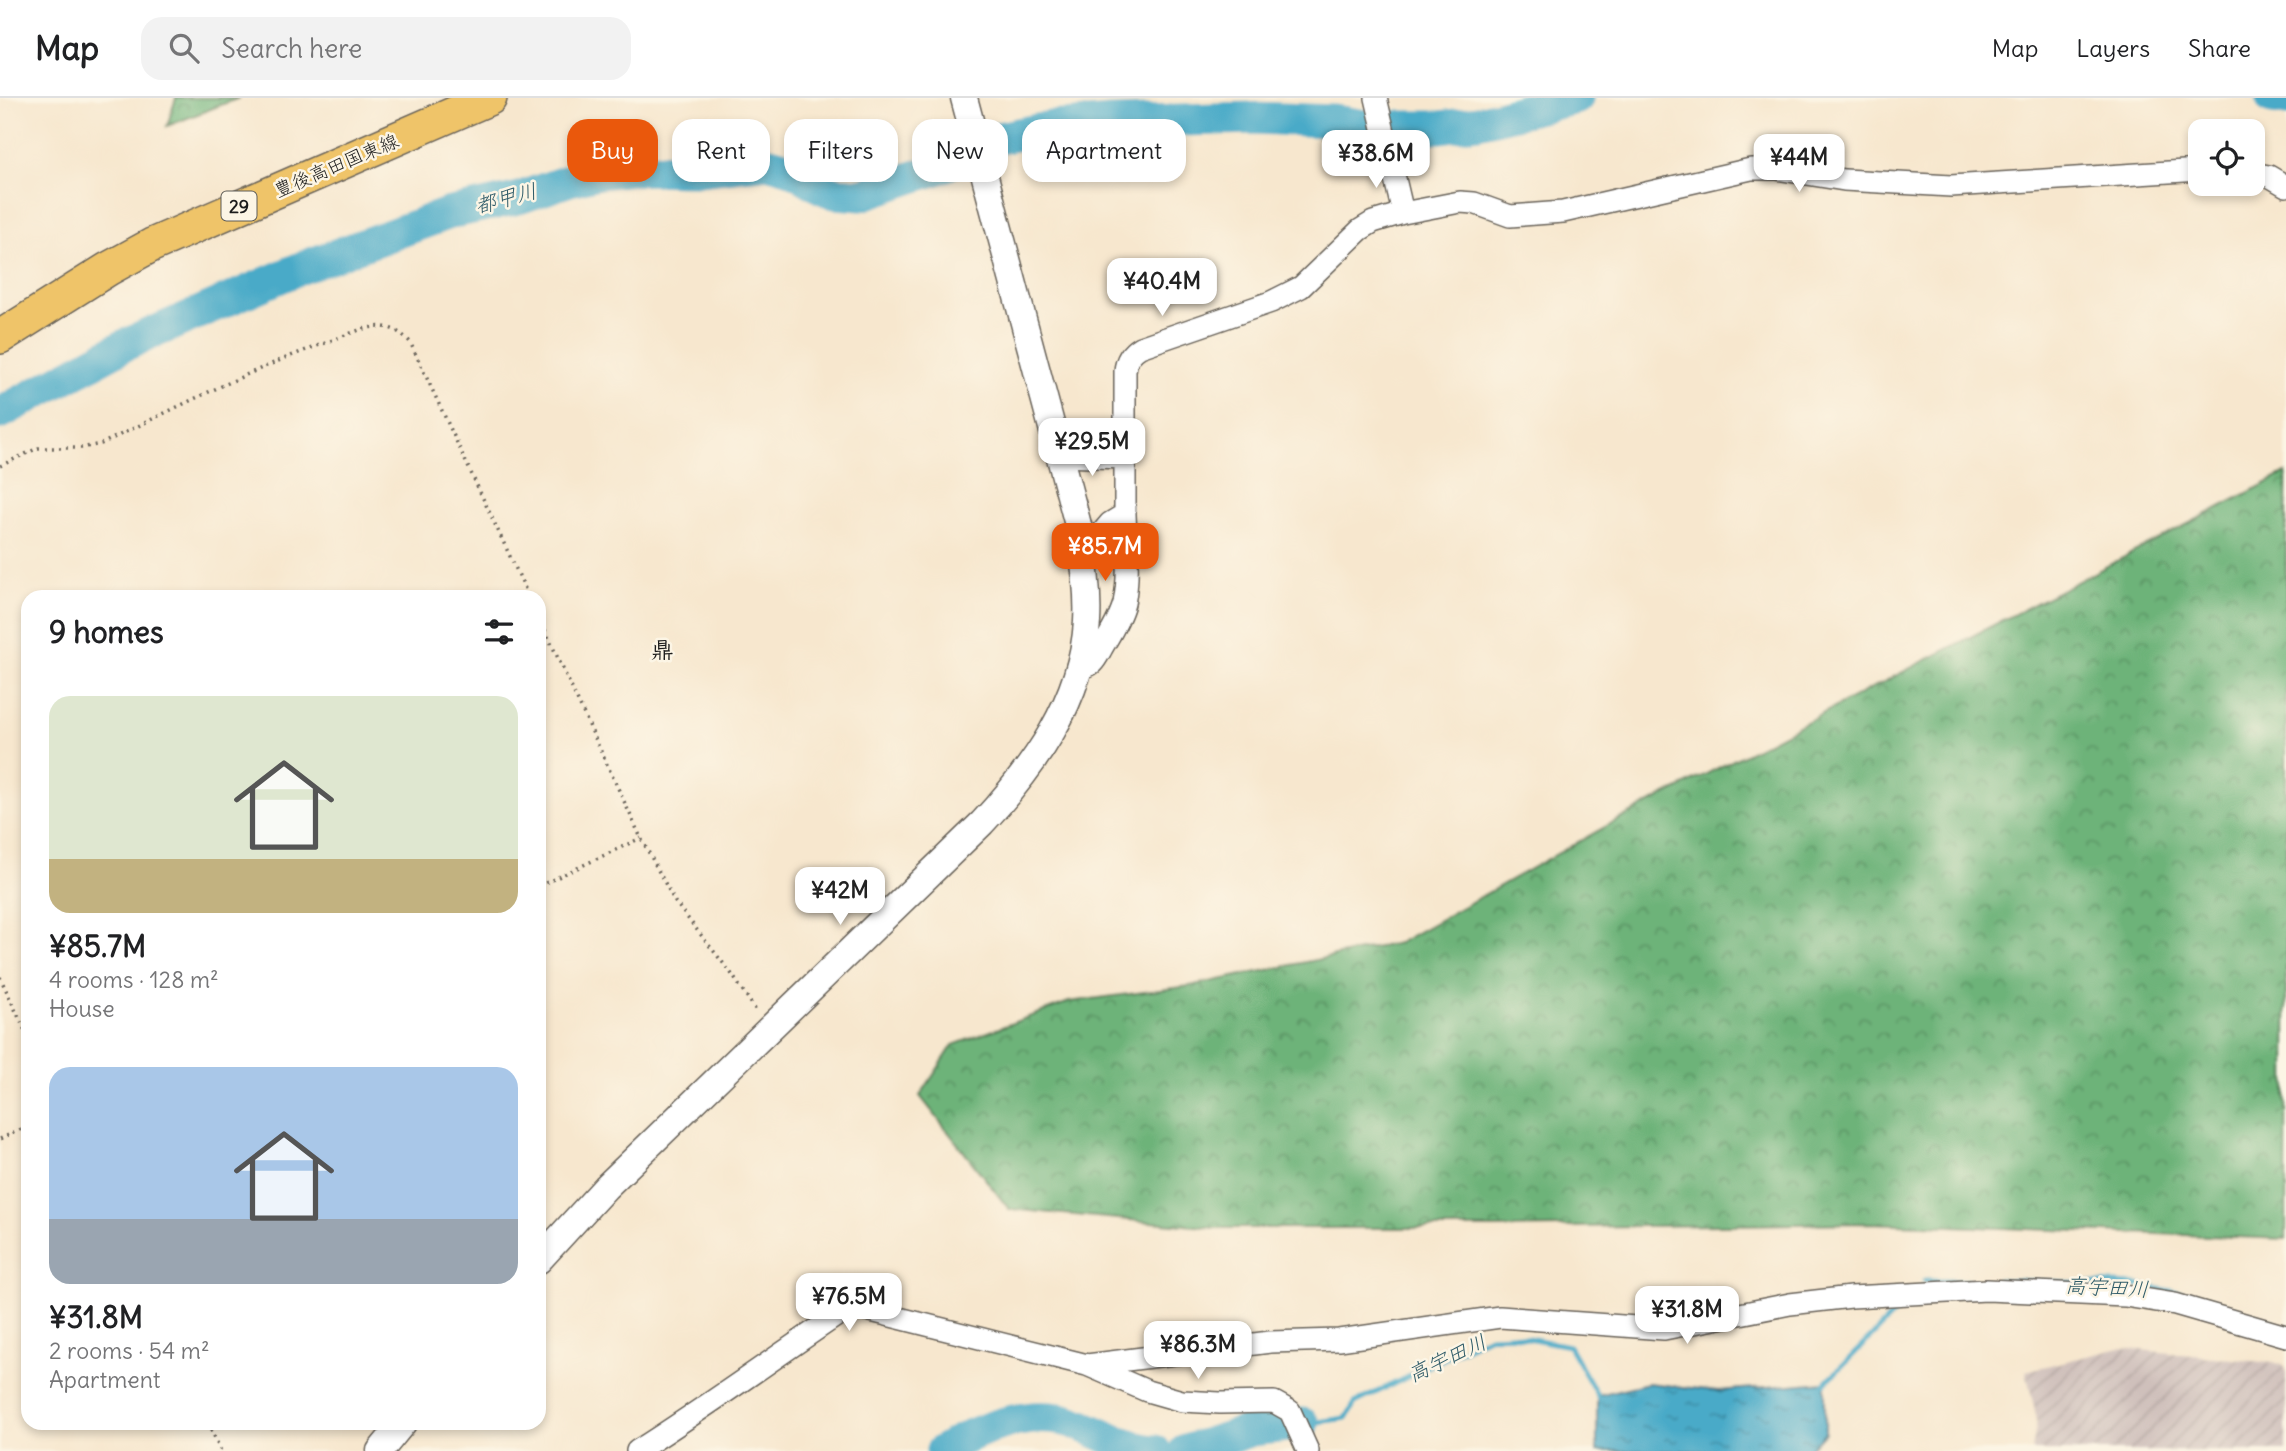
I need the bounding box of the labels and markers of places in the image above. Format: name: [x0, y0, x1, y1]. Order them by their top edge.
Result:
pin: ¥38.6M: [1319, 130, 1433, 190]
pin: ¥44M: [1758, 134, 1840, 194]
pin: ¥40.4M: [1105, 258, 1219, 318]
pin: ¥29.5M: [1035, 418, 1149, 478]
pin: ¥85.7M: [1048, 524, 1162, 583]
pin: ¥42M: [799, 868, 881, 927]
pin: ¥76.5M: [792, 1274, 906, 1333]
pin: ¥31.8M: [1630, 1286, 1744, 1346]
pin: ¥86.3M: [1141, 1322, 1255, 1381]

